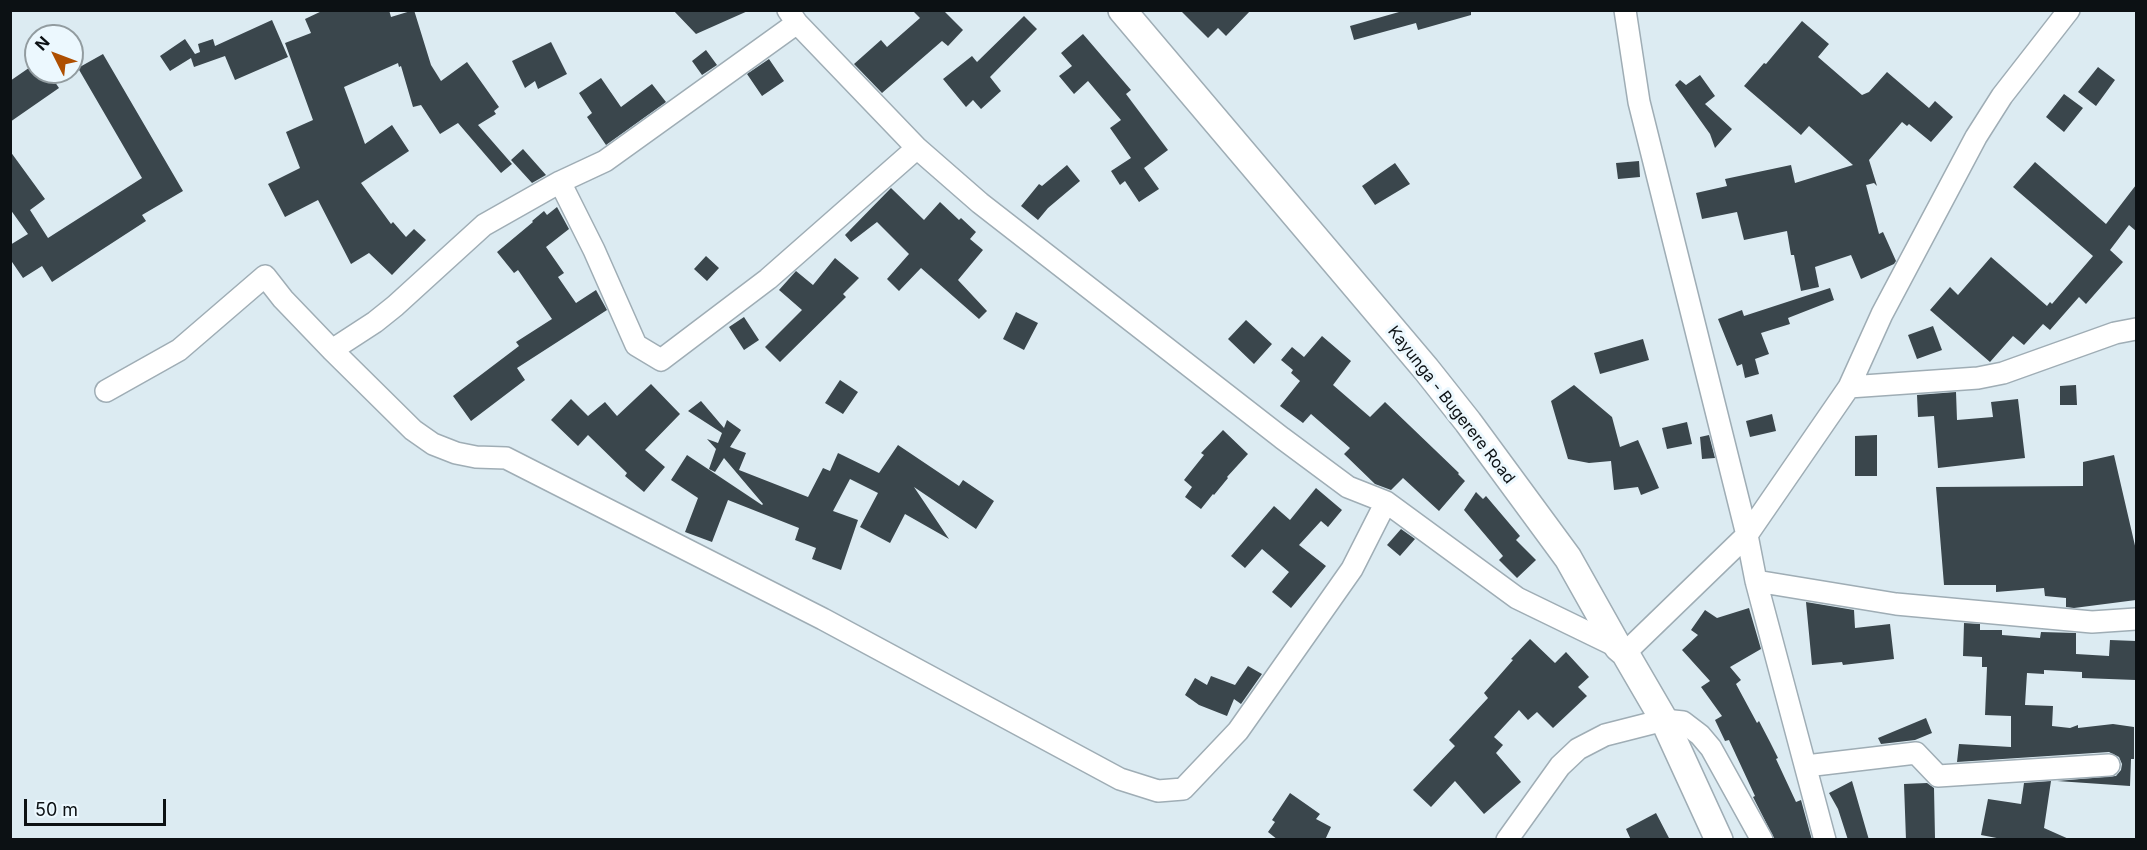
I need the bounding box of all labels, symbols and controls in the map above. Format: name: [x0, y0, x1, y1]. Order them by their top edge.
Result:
north arrow: [24, 24, 84, 84]
text: N: [31, 32, 54, 55]
street label: Kayunga - Bugerere Road: [1383, 322, 1519, 488]
scale bar: [27, 787, 170, 825]
text: 50 m: [35, 799, 78, 820]

